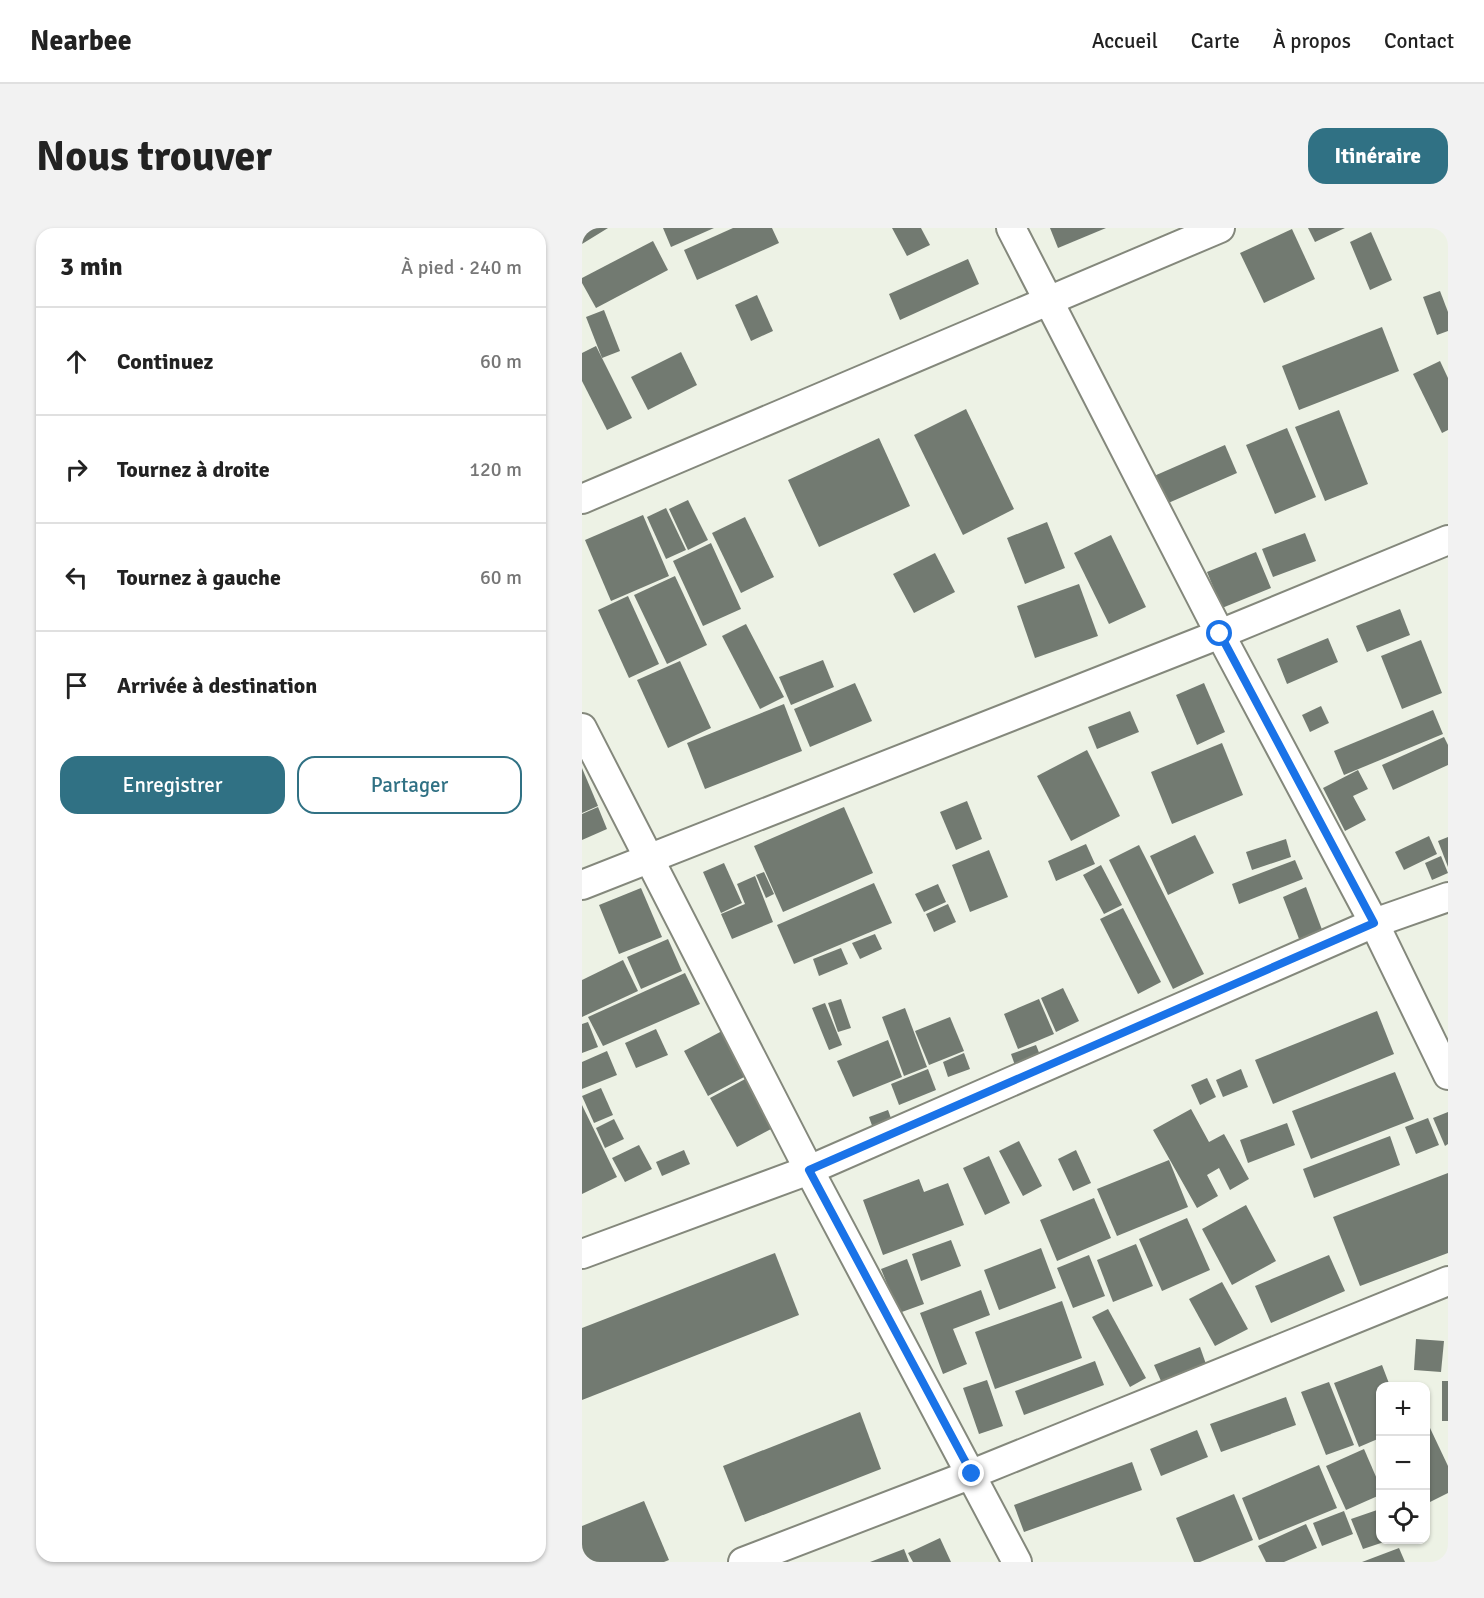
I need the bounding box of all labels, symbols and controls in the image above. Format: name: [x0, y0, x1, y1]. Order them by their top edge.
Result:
text: Nearbee: [30, 24, 132, 58]
text: Accueil: [1092, 28, 1158, 54]
text: Carte: [1191, 28, 1240, 54]
text: À propos: [1273, 28, 1351, 54]
text: Contact: [1384, 28, 1454, 54]
button: Itinéraire: [1308, 128, 1448, 184]
text: Nous trouver: [36, 131, 272, 182]
text: 3 min: [60, 251, 123, 283]
text: À pied · 240 m: [401, 255, 522, 280]
icon: ahead: [60, 345, 93, 378]
text: Continuez: [117, 348, 213, 375]
text: 60 m: [480, 349, 522, 374]
icon: right: [60, 453, 93, 486]
text: Tournez à droite: [117, 456, 270, 483]
text: 120 m: [469, 457, 522, 482]
icon: left: [60, 561, 93, 594]
text: Tournez à gauche: [117, 564, 281, 591]
text: 60 m: [480, 565, 522, 590]
route start: [1206, 620, 1232, 646]
icon: arrive: [60, 669, 93, 702]
text: Arrivée à destination: [117, 672, 317, 699]
button: Enregistrer: [60, 756, 285, 814]
button: Partager: [297, 756, 522, 814]
map controls: [1376, 1382, 1430, 1544]
button: +: [1376, 1382, 1430, 1436]
button: −: [1376, 1436, 1430, 1490]
route end: [958, 1460, 984, 1486]
button: locate: [1376, 1490, 1430, 1544]

